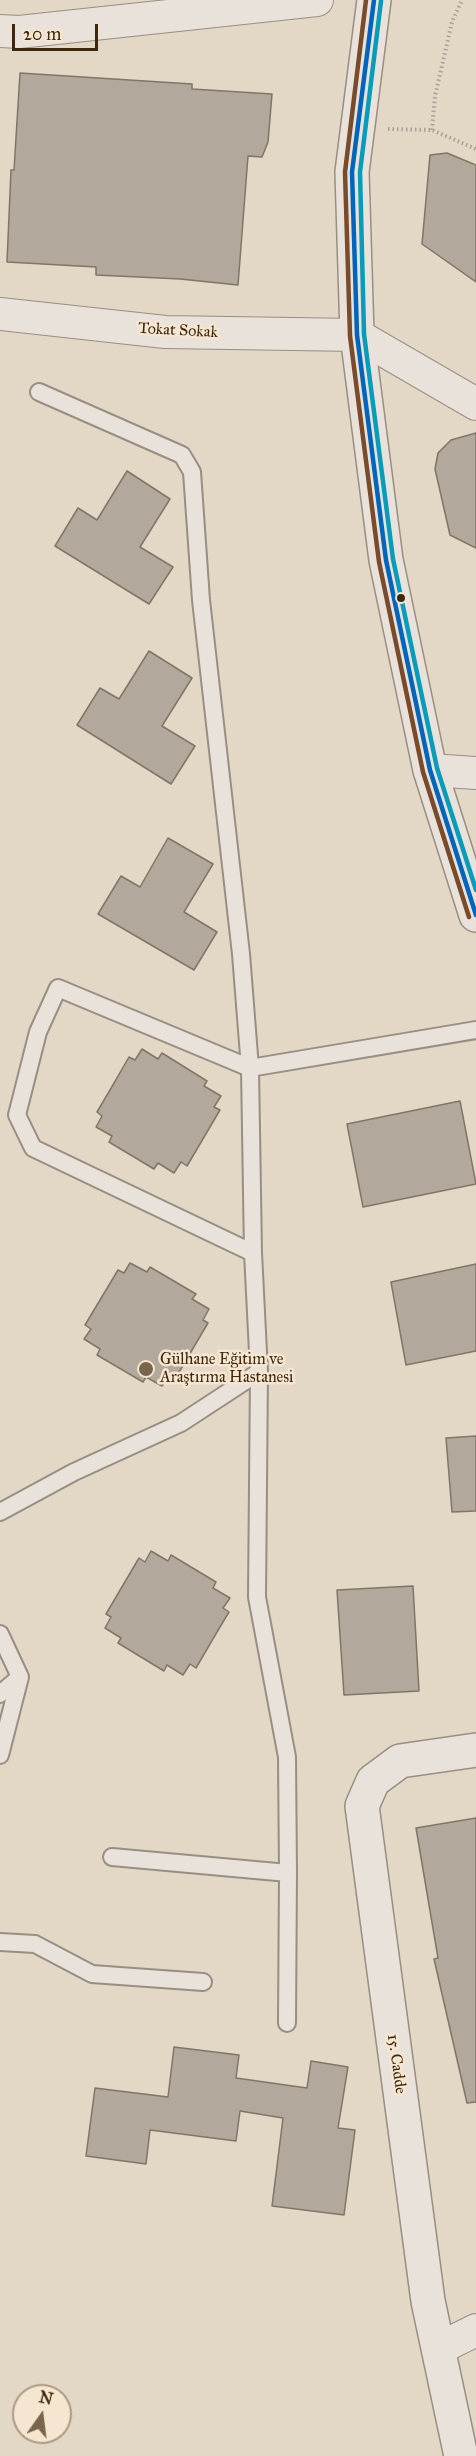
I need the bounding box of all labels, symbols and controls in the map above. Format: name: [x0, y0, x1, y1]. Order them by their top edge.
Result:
scale bar: [15, 12, 100, 50]
text: 20 m: [23, 23, 61, 45]
street label: Tokat Sokak: [138, 319, 218, 343]
unlabelled marker: [395, 592, 407, 604]
place label: Gülhane Eğitim ve Araştırma Hastanesi: [160, 1350, 293, 1388]
marker: Gülhane Eğitim ve Araştırma Hastanesi: [137, 1360, 155, 1378]
street label: 15. Cadde: [382, 2033, 410, 2095]
north arrow: [12, 2384, 72, 2444]
text: N: [37, 2387, 55, 2409]

